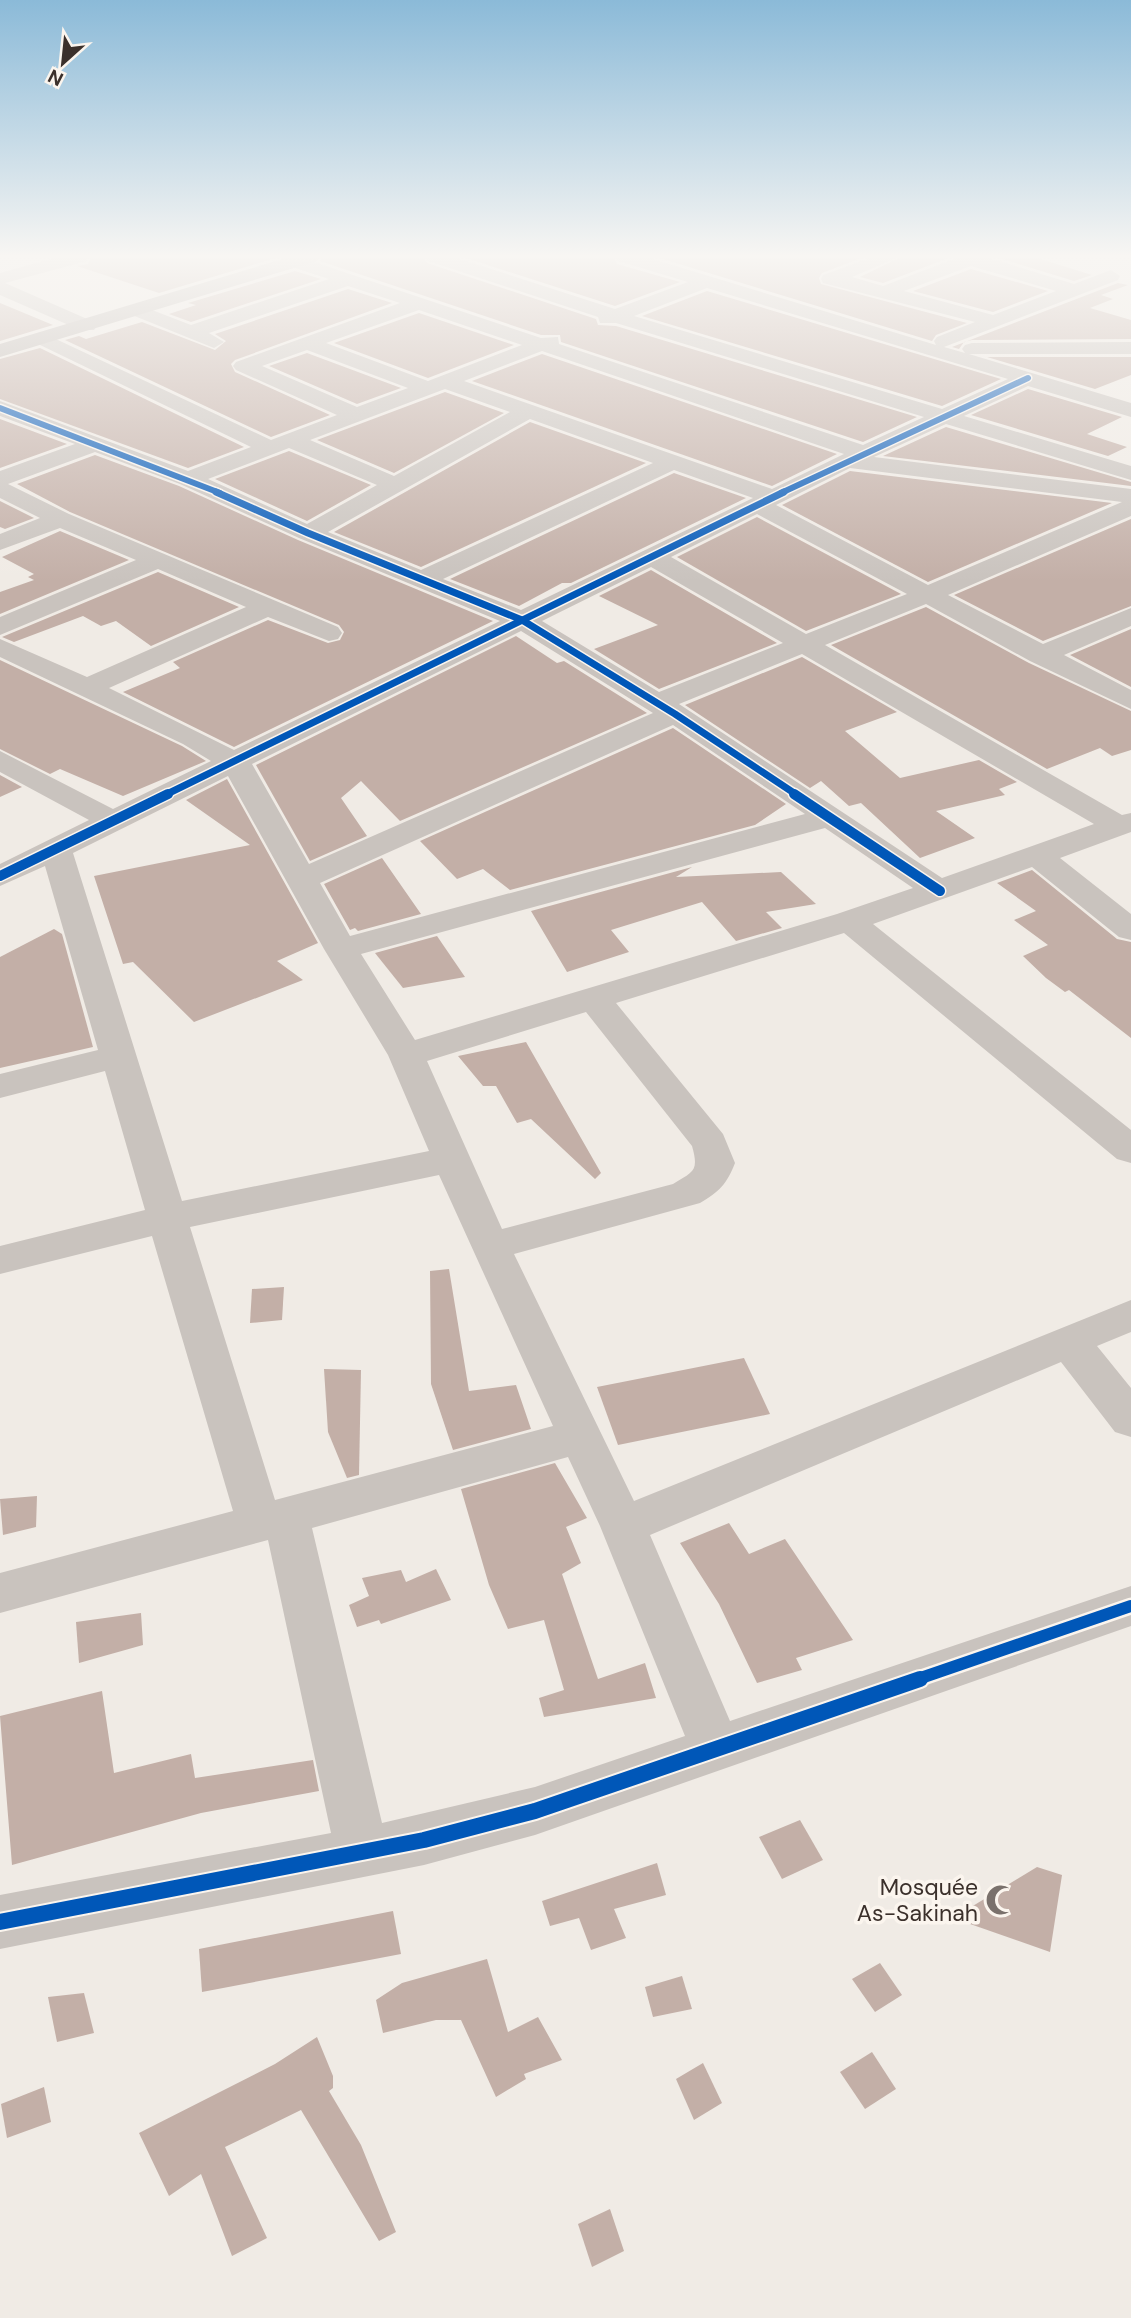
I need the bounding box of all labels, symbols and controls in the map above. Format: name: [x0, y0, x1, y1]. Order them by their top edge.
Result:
north arrow: [28, 28, 98, 98]
text: N: [44, 63, 67, 92]
place label: Mosquée As-Sakinah: [857, 1872, 978, 1928]
mosque icon: Mosquée As-Sakinah: [984, 1883, 1018, 1917]

